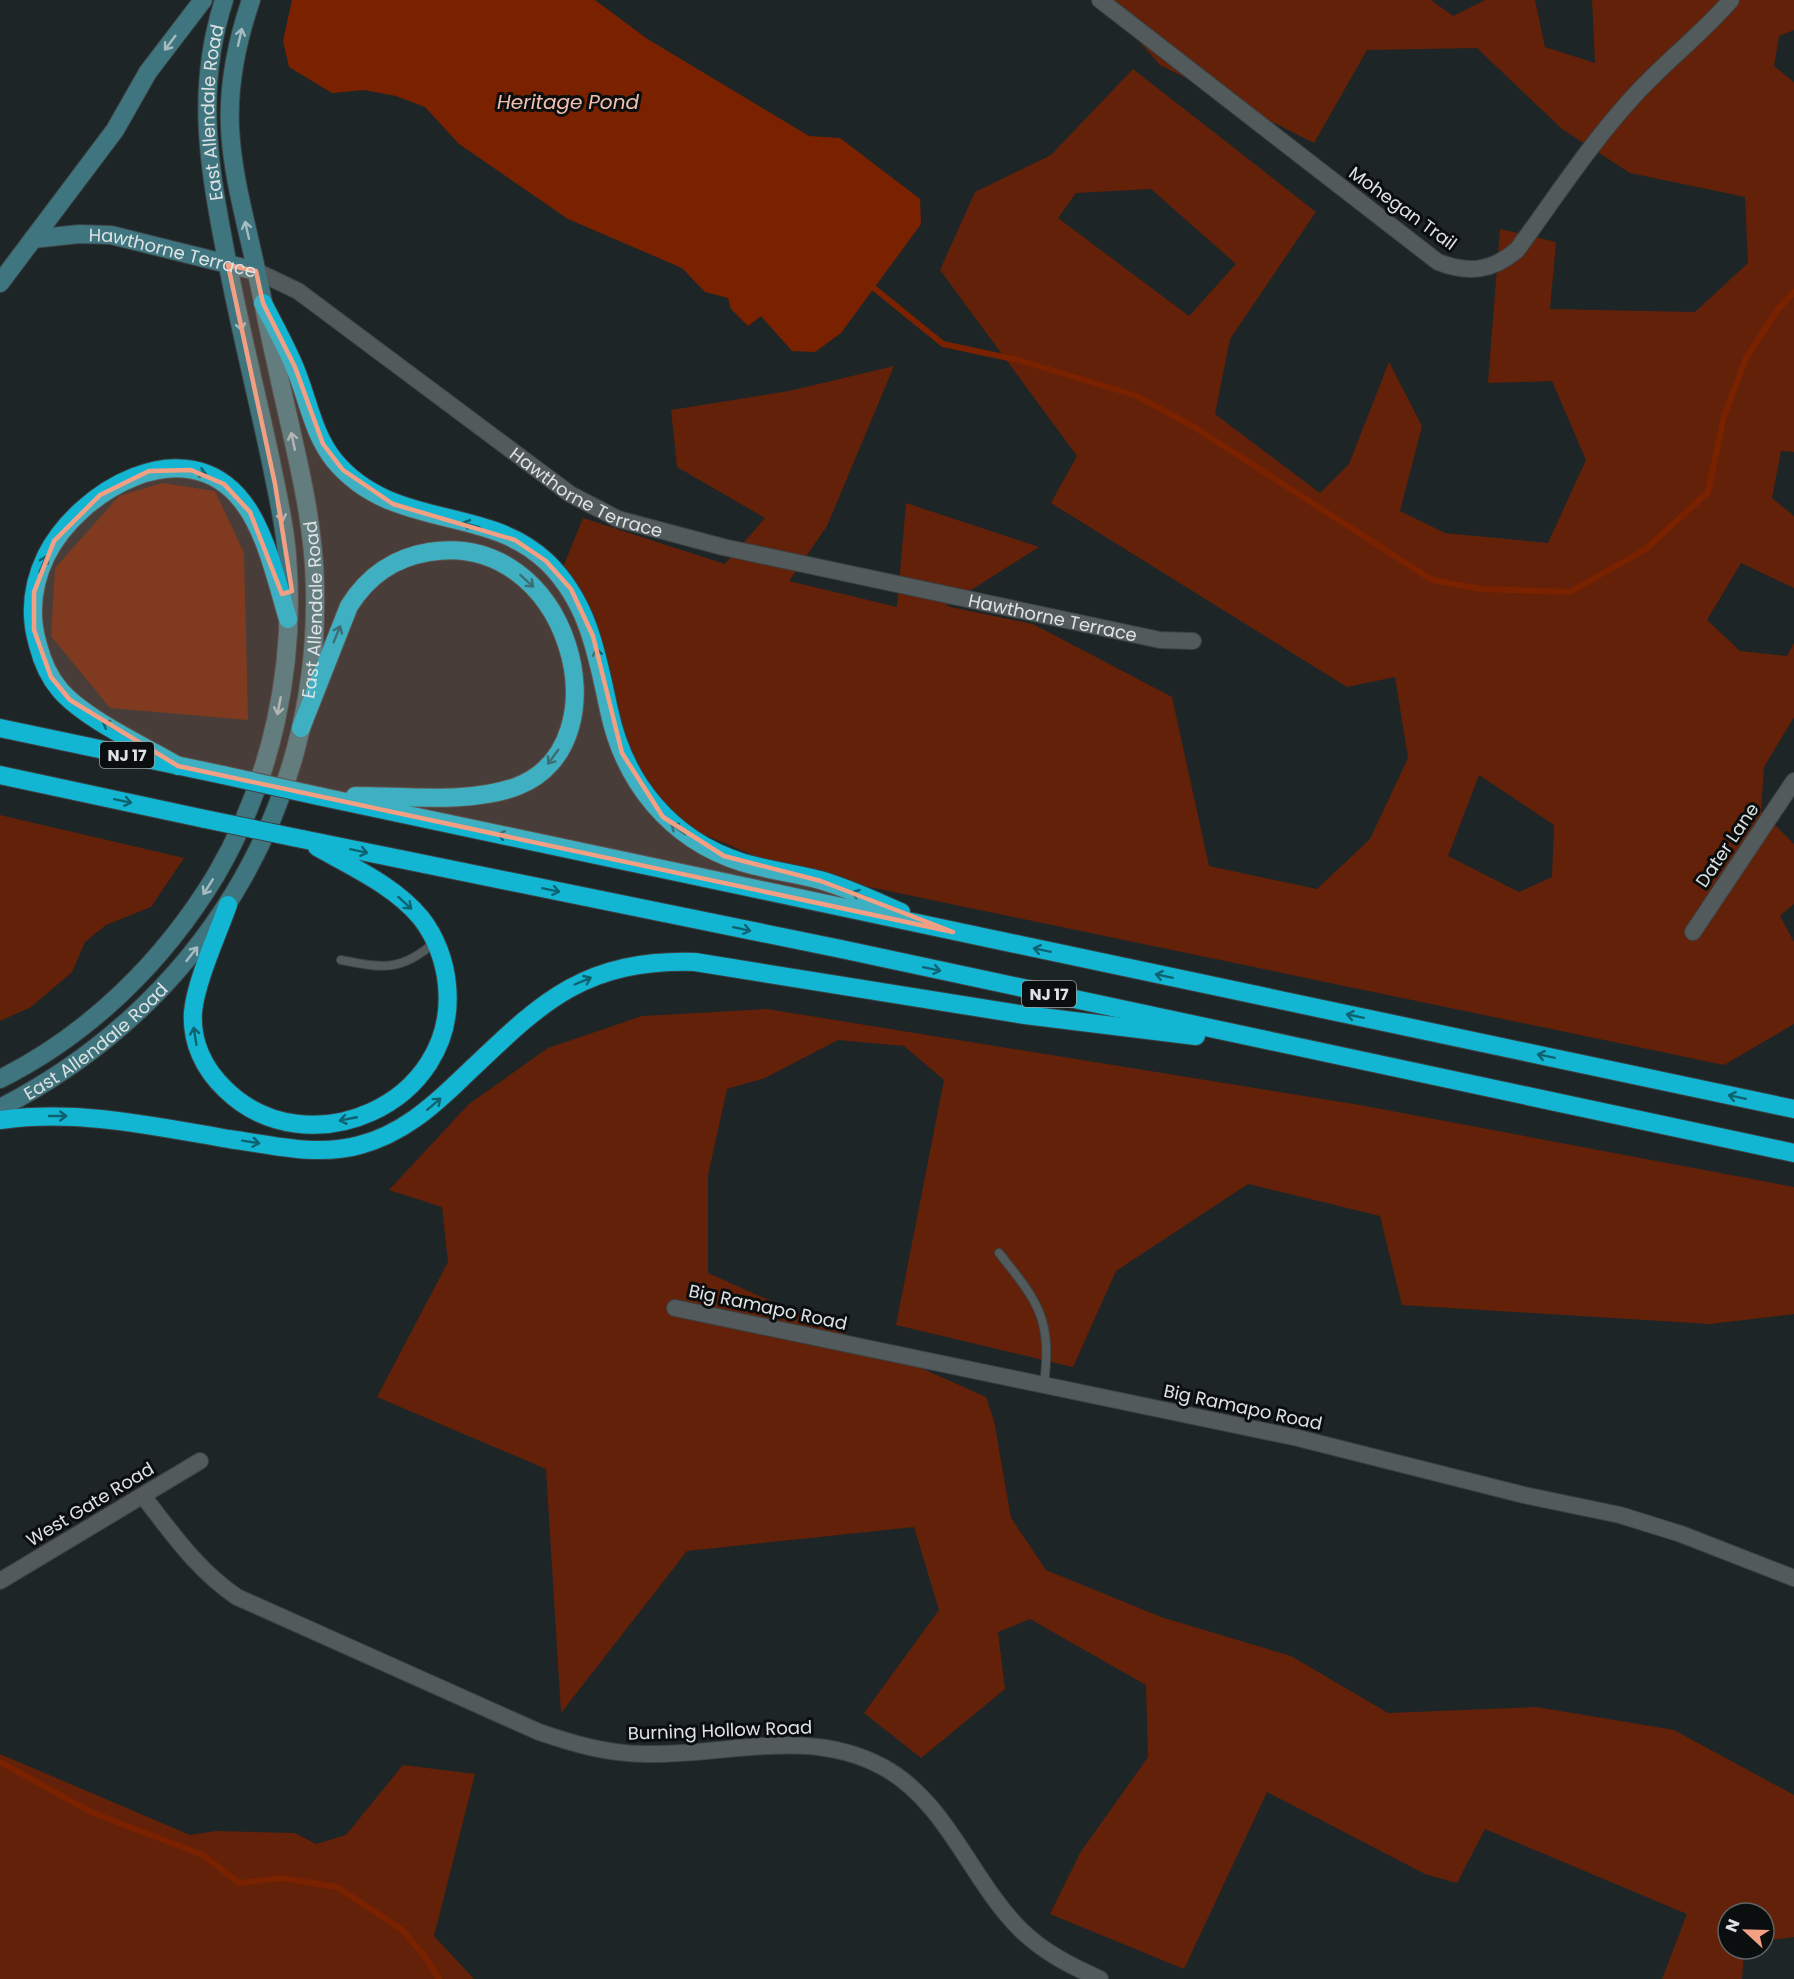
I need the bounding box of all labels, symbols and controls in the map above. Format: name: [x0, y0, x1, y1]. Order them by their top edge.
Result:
street label: East Allendale Road: [195, 22, 229, 203]
one-way arrow: [234, 28, 246, 47]
one-way arrow: [164, 35, 177, 51]
water label: Heritage Pond: [497, 88, 639, 116]
street label: Mohegan Trail: [1344, 160, 1462, 256]
one-way arrow: [241, 221, 252, 240]
street label: Hawthorne Terrace: [88, 222, 259, 283]
one-way arrow: [235, 312, 246, 331]
one-way arrow: [287, 432, 298, 451]
street label: Hawthorne Terrace: [505, 441, 666, 543]
one-way arrow: [188, 467, 207, 479]
one-way arrow: [276, 502, 287, 522]
one-way arrow: [462, 519, 481, 530]
street label: East Allendale Road: [295, 520, 328, 700]
one-way arrow: [38, 555, 49, 574]
one-way arrow: [519, 574, 534, 588]
street label: Hawthorne Terrace: [966, 587, 1140, 647]
one-way arrow: [332, 625, 343, 643]
one-way arrow: [591, 647, 603, 666]
one-way arrow: [273, 696, 284, 716]
one-way arrow: [102, 719, 119, 731]
road number: NJ 17: [100, 742, 154, 768]
one-way arrow: [546, 749, 559, 765]
one-way arrow: [113, 796, 133, 807]
street label: Dater Lane: [1690, 798, 1764, 892]
one-way arrow: [670, 822, 686, 835]
one-way arrow: [497, 830, 516, 841]
one-way arrow: [349, 846, 369, 857]
one-way arrow: [202, 878, 214, 895]
one-way arrow: [540, 885, 560, 896]
one-way arrow: [851, 889, 869, 900]
one-way arrow: [397, 896, 412, 910]
one-way arrow: [731, 924, 751, 935]
one-way arrow: [1032, 944, 1052, 955]
one-way arrow: [185, 947, 198, 963]
one-way arrow: [922, 964, 942, 975]
one-way arrow: [1155, 970, 1175, 981]
one-way arrow: [574, 975, 592, 986]
street label: East Allendale Road: [19, 977, 173, 1105]
road number: NJ 17: [1022, 981, 1076, 1007]
one-way arrow: [1346, 1010, 1366, 1021]
one-way arrow: [190, 1026, 201, 1046]
one-way arrow: [1537, 1050, 1556, 1061]
one-way arrow: [1728, 1091, 1747, 1102]
one-way arrow: [426, 1097, 441, 1111]
one-way arrow: [48, 1110, 68, 1122]
one-way arrow: [338, 1114, 358, 1125]
one-way arrow: [241, 1137, 261, 1148]
street label: Big Ramapo Road: [686, 1278, 850, 1336]
street label: Big Ramapo Road: [1161, 1378, 1325, 1436]
street label: West Gate Road: [21, 1456, 159, 1552]
street label: Burning Hollow Road: [627, 1714, 813, 1746]
north arrow: [1716, 1901, 1776, 1961]
text: N: [1720, 1916, 1745, 1935]

